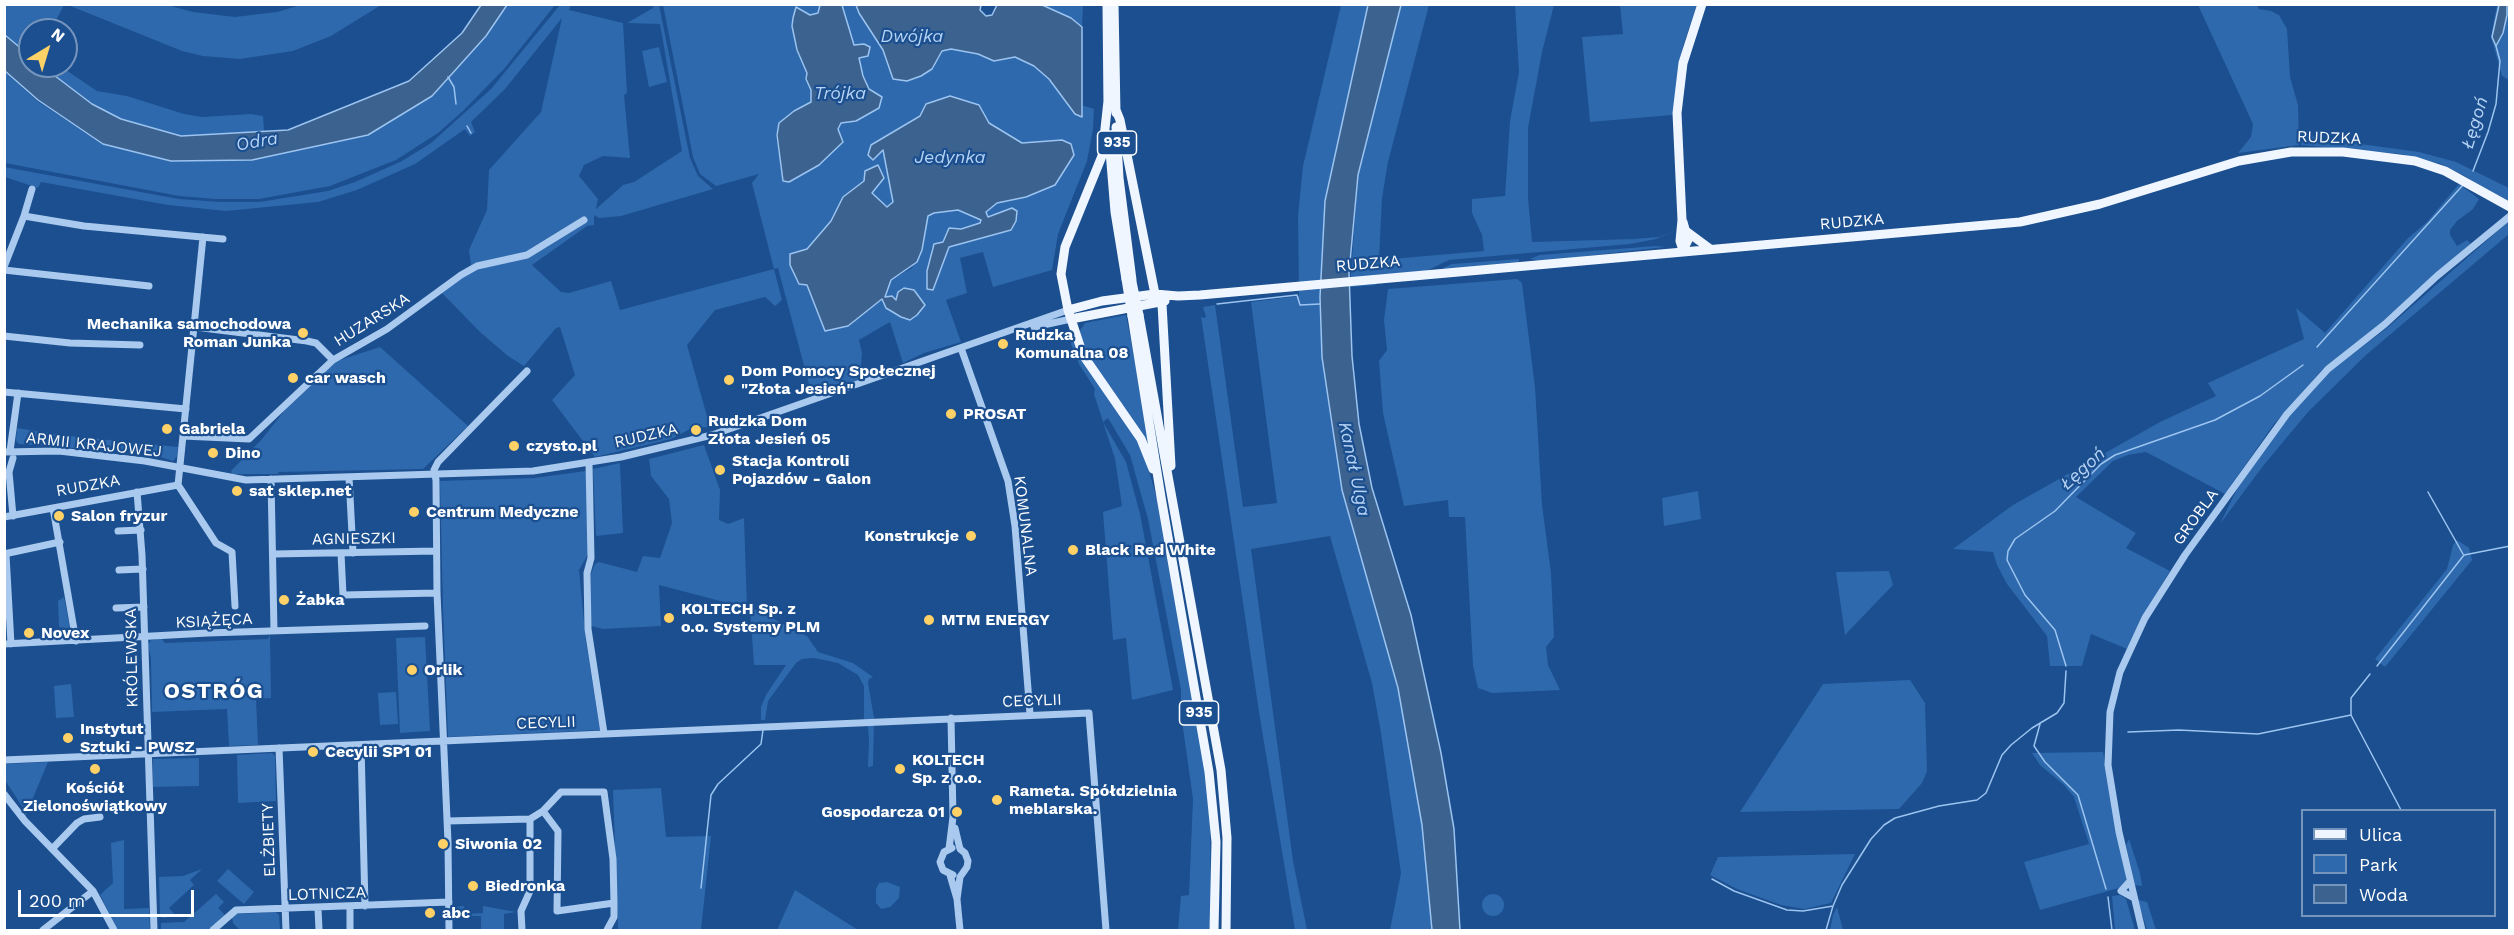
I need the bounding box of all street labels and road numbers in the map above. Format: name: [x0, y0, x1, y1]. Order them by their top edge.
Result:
street label: RUDZKA: [2296, 127, 2362, 149]
road number: 935: [1098, 131, 1136, 155]
street label: RUDZKA: [1819, 210, 1885, 234]
street label: RUDZKA: [1335, 252, 1401, 276]
street label: HUZARSKA: [331, 289, 413, 351]
street label: RUDZKA: [612, 419, 680, 453]
street label: ARMII KRAJOWEJ: [25, 428, 163, 462]
street label: RUDZKA: [55, 471, 121, 501]
street label: KOMUNALNA: [1009, 475, 1041, 577]
street label: GROBLA: [2169, 485, 2223, 549]
street label: AGNIESZKI: [312, 529, 396, 549]
street label: KRÓLEWSKA: [122, 608, 142, 708]
street label: KSIĄŻĘCA: [175, 609, 253, 633]
street label: CECYLII: [1002, 690, 1062, 712]
road number: 935: [1180, 701, 1218, 725]
street label: CECYLII: [516, 712, 576, 734]
street label: ELŻBIETY: [258, 803, 280, 877]
street label: LOTNICZA: [287, 883, 367, 905]

